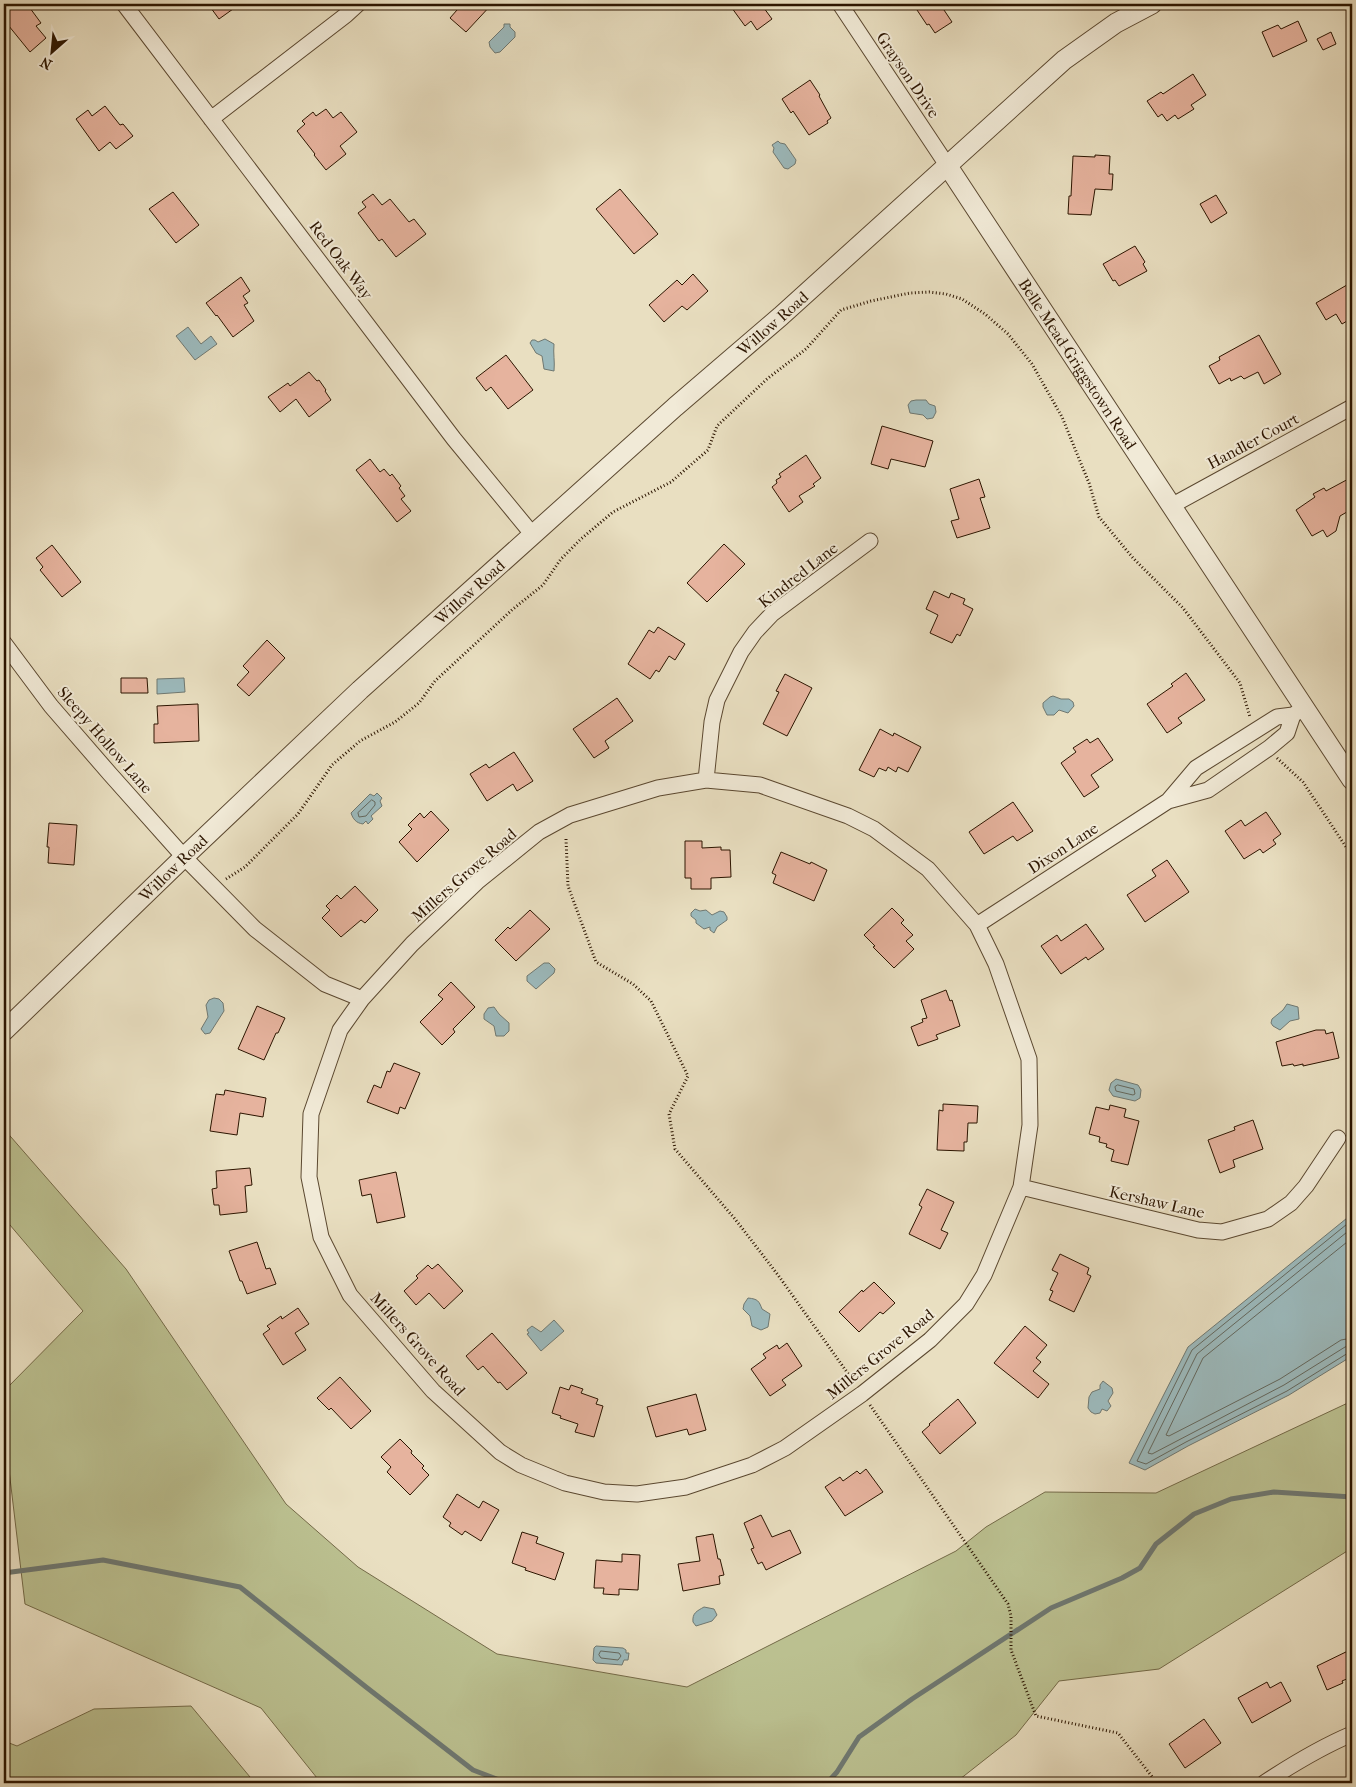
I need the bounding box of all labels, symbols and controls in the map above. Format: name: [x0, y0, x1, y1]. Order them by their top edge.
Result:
north arrow: [28, 28, 78, 78]
street label: Grayson Drive: [872, 28, 944, 122]
text: N: [37, 53, 55, 73]
street label: Red Oak Way: [305, 217, 377, 303]
street label: Belle Mead-Griggstown Road: [1015, 275, 1141, 453]
street label: Willow Road: [732, 287, 812, 360]
street label: Handler Court: [1204, 409, 1302, 473]
street label: Kindred Lane: [755, 538, 841, 612]
street label: Willow Road: [430, 555, 509, 629]
street label: Sleepy Hollow Lane: [53, 683, 157, 797]
street label: Dixon Lane: [1024, 818, 1102, 878]
street label: Millers Grove Road: [408, 824, 521, 926]
street label: Willow Road: [134, 830, 211, 906]
street label: Kershaw Lane: [1107, 1182, 1207, 1222]
street label: Millers Grove Road: [367, 1288, 470, 1400]
street label: Millers Grove Road: [822, 1305, 938, 1403]

